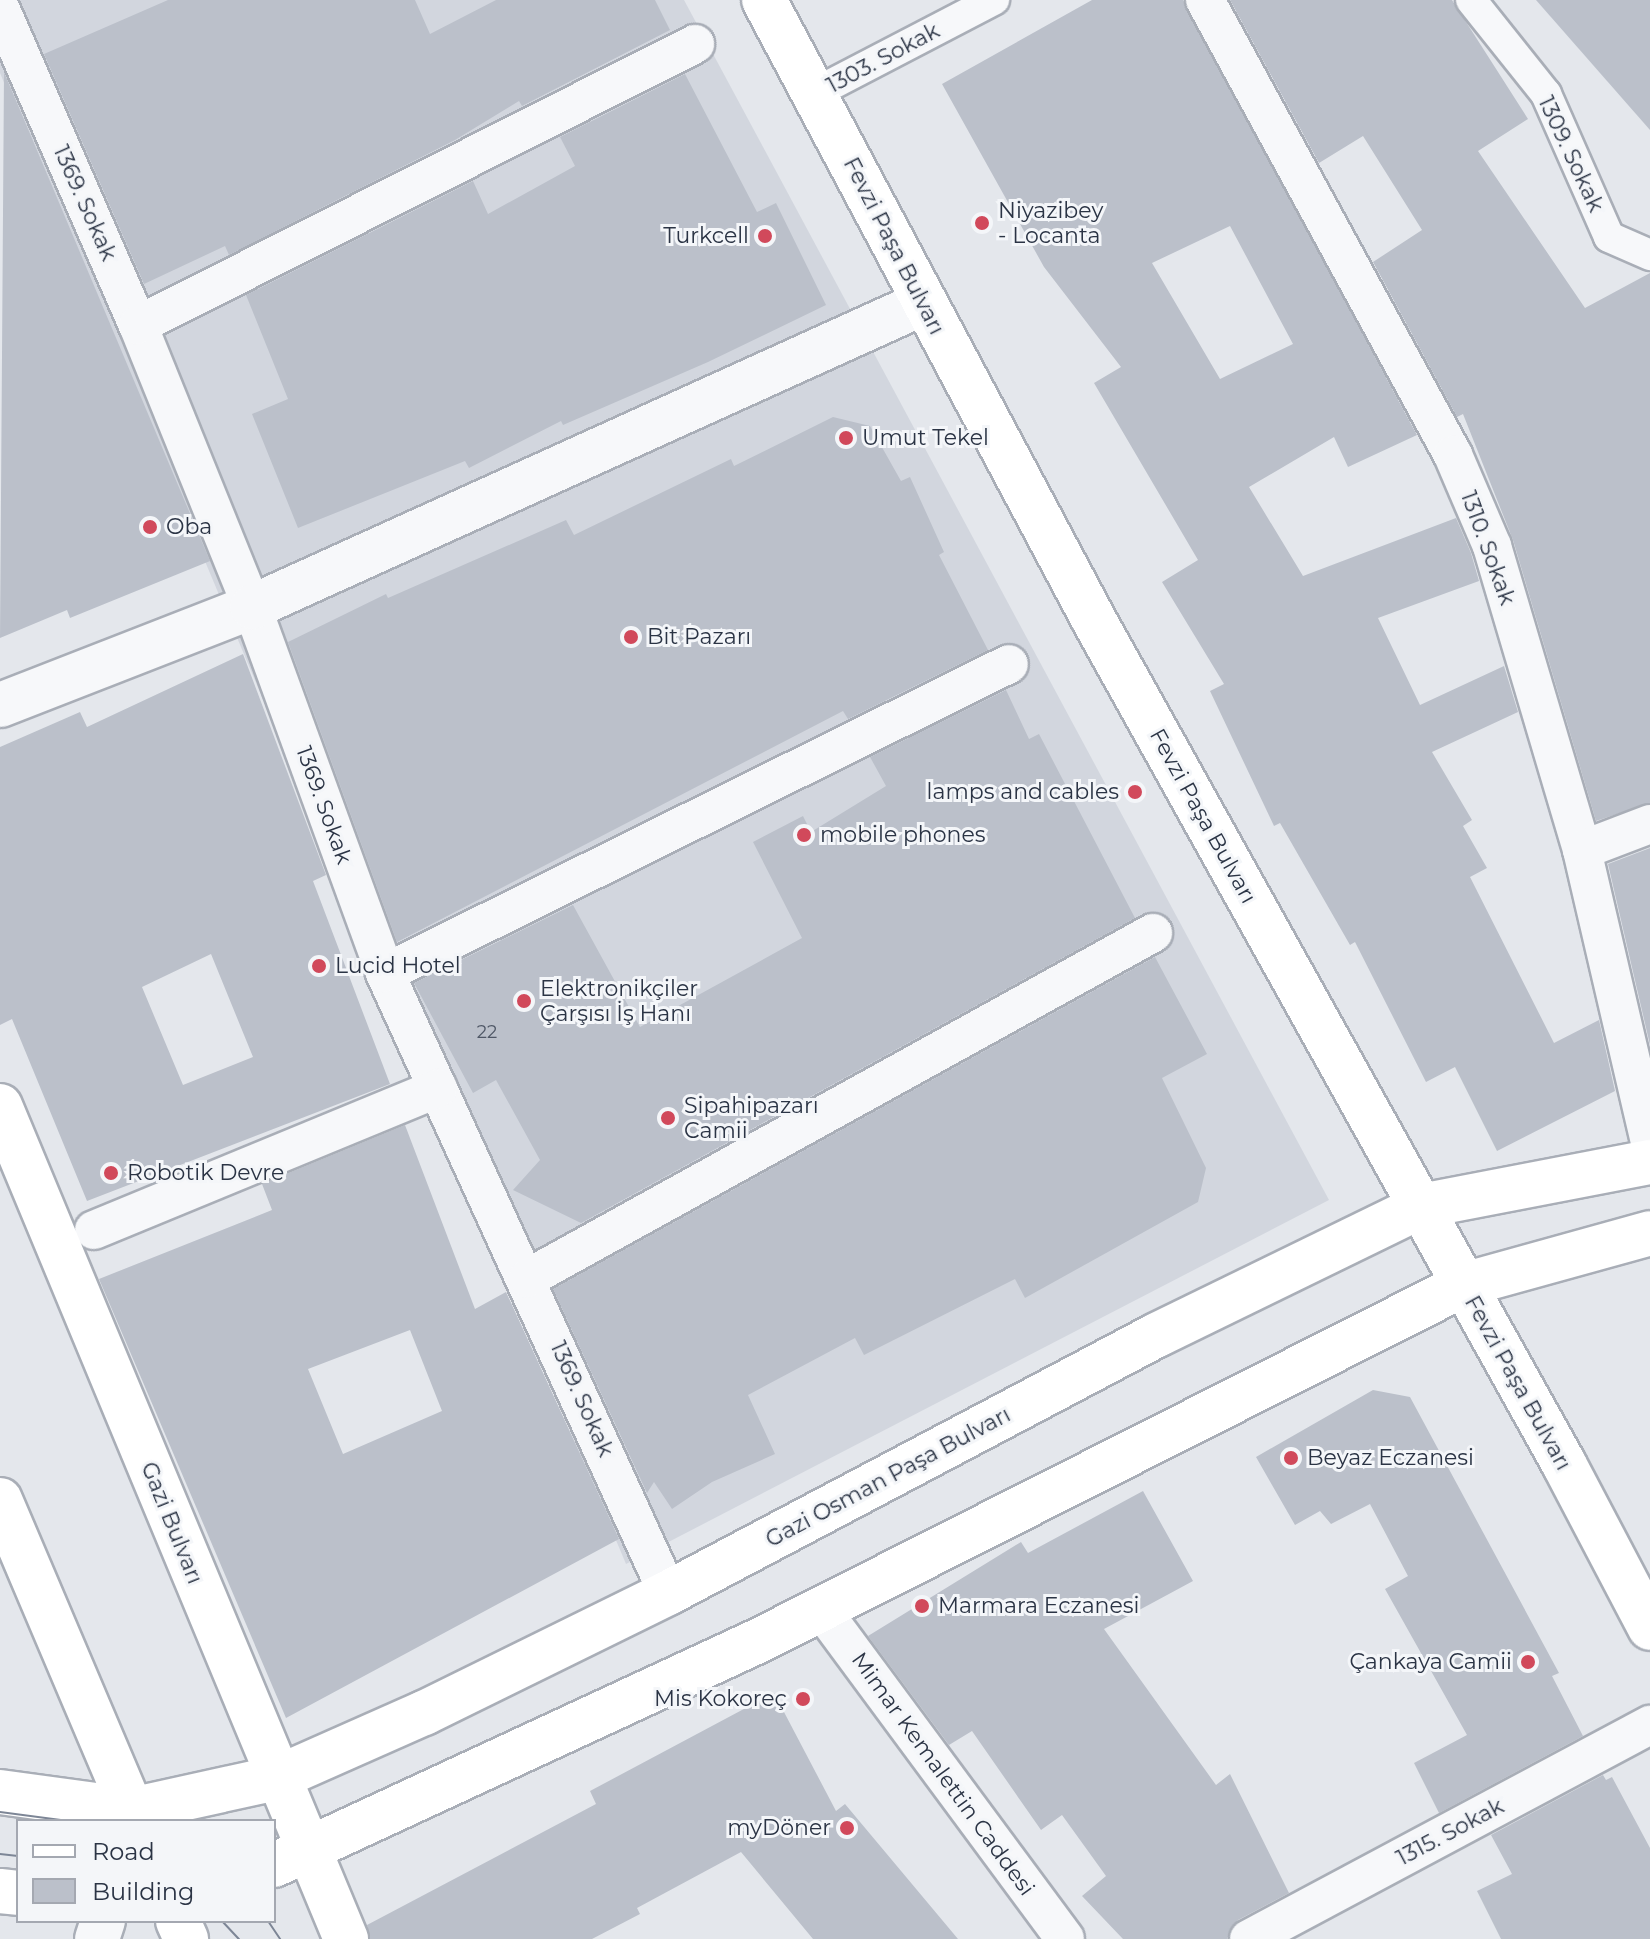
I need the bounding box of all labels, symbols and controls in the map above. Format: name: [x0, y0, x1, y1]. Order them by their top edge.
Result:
street label: 1303. Sokak: [822, 17, 944, 99]
street label: 1309. Sokak: [1533, 92, 1609, 216]
street label: 1369. Sokak: [48, 141, 122, 265]
street label: Fevzi Paşa Bulvarı: [838, 153, 950, 339]
place label: Niyazibey - Locanta: [998, 197, 1103, 248]
marker: Niyazibey - Locanta: [973, 214, 991, 232]
place label: Turkcell: [663, 223, 749, 249]
marker: Turkcell: [756, 227, 774, 245]
place label: Umut Tekel: [862, 425, 989, 451]
marker: Umut Tekel: [837, 429, 855, 447]
street label: 1310. Sokak: [1455, 487, 1521, 609]
place label: Oba: [166, 514, 212, 540]
marker: Oba: [141, 518, 159, 536]
place label: Bit Pazarı: [647, 624, 751, 650]
marker: Bit Pazarı: [622, 628, 640, 646]
street label: Fevzi Paşa Bulvarı: [1144, 724, 1262, 908]
street label: 1369. Sokak: [290, 742, 358, 868]
place label: lamps and cables: [927, 779, 1119, 805]
marker: lamps and cables: [1126, 783, 1144, 801]
place label: mobile phones: [820, 822, 985, 848]
marker: mobile phones: [795, 826, 813, 844]
place label: Lucid Hotel: [335, 953, 461, 979]
marker: Lucid Hotel: [310, 957, 328, 975]
place label: Elektronikçiler Çarşısı İş Hanı: [540, 975, 698, 1026]
marker: Elektronikçiler Çarşısı İş Hanı: [515, 992, 533, 1010]
house number: 22: [477, 1021, 497, 1043]
place label: Sipahipazarı Camii: [684, 1092, 819, 1144]
marker: Sipahipazarı Camii: [659, 1109, 677, 1127]
place label: Robotik Devre: [127, 1160, 284, 1186]
marker: Robotik Devre: [102, 1164, 120, 1182]
street label: Fevzi Paşa Bulvarı: [1459, 1291, 1577, 1475]
street label: 1369. Sokak: [545, 1337, 619, 1461]
street label: Gazi Osman Paşa Bulvarı: [761, 1401, 1015, 1553]
place label: Beyaz Eczanesi: [1307, 1445, 1474, 1471]
marker: Beyaz Eczanesi: [1282, 1449, 1300, 1467]
street label: Gazi Bulvarı: [136, 1458, 208, 1588]
place label: Marmara Eczanesi: [938, 1593, 1139, 1619]
marker: Marmara Eczanesi: [913, 1597, 931, 1615]
street label: Mimar Kemalettin Caddesi: [846, 1647, 1040, 1901]
place label: Çankaya Camii: [1349, 1649, 1512, 1675]
marker: Çankaya Camii: [1519, 1653, 1537, 1671]
place label: Mis Kokoreç: [654, 1686, 787, 1712]
marker: Mis Kokoreç: [794, 1690, 812, 1708]
street label: 1315. Sokak: [1392, 1793, 1508, 1871]
place label: myDöner: [727, 1815, 831, 1841]
legend: [16, 1819, 276, 1923]
marker: myDöner: [838, 1819, 856, 1837]
text: Road: [92, 1837, 155, 1866]
text: Building: [92, 1877, 195, 1906]

